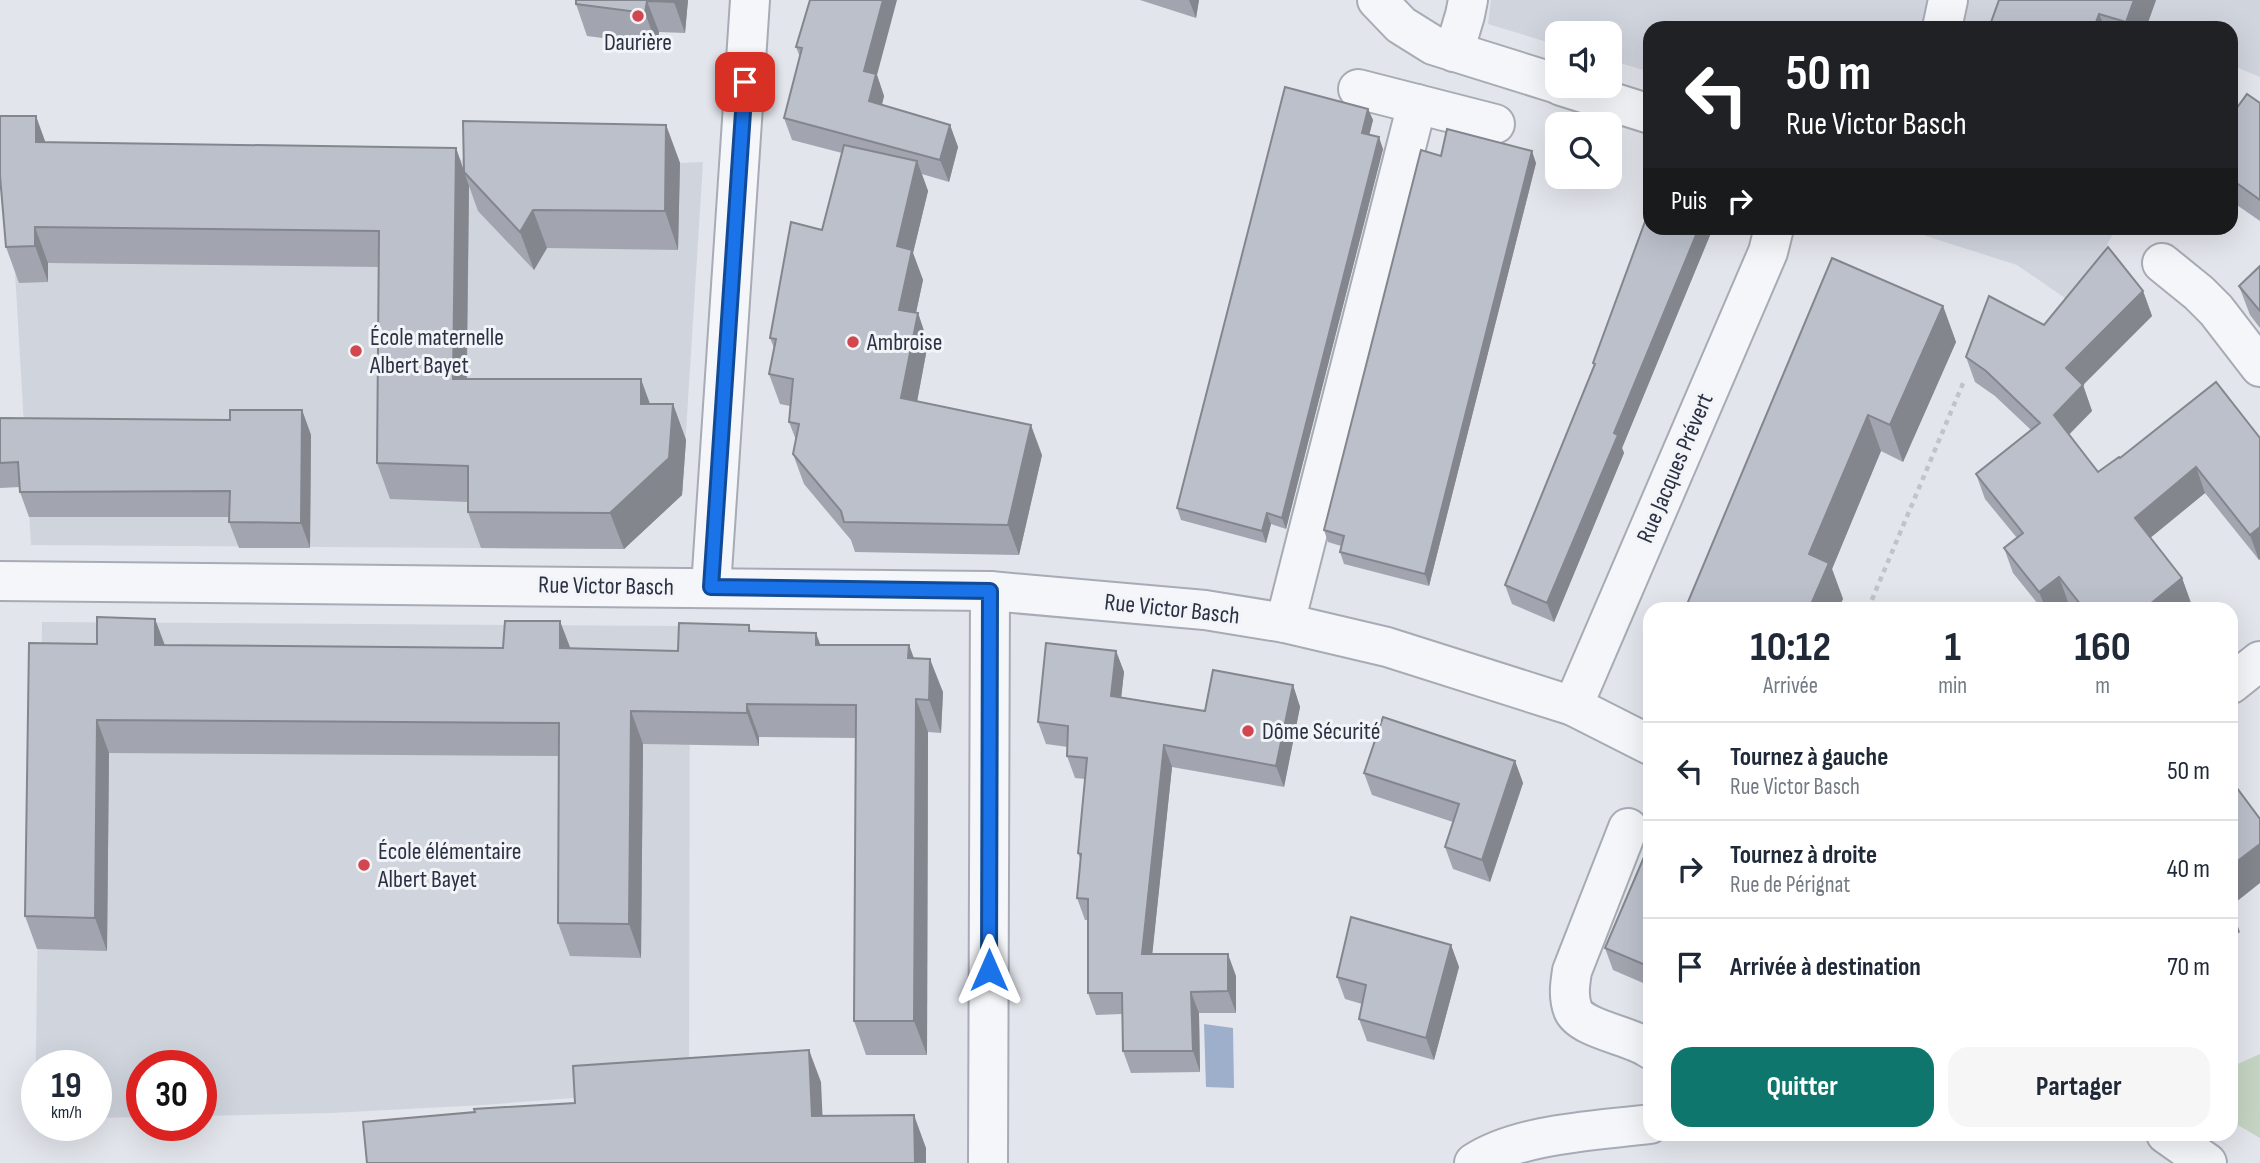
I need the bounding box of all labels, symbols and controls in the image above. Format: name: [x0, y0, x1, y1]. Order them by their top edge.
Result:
marker: Daurière: [630, 8, 646, 24]
map controls: [1545, 21, 1622, 189]
button: sound: [1545, 21, 1622, 98]
place label: Daurière: [604, 28, 672, 57]
text: 50 m: [1786, 45, 1871, 104]
icon: left: [1671, 49, 1762, 140]
pin: [715, 52, 775, 112]
icon: arrive: [726, 63, 764, 101]
text: Rue Victor Basch: [1786, 105, 1967, 144]
button: search: [1545, 112, 1622, 189]
icon: right: [1721, 182, 1759, 220]
text: Puis: [1671, 186, 1707, 217]
place label: École maternelle Albert Bayet: [369, 323, 504, 380]
place label: Ambroise: [866, 328, 942, 357]
marker: Ambroise: [845, 334, 861, 350]
marker: École maternelle Albert Bayet: [348, 343, 364, 359]
street label: Rue Jacques Prévert: [1630, 389, 1720, 547]
street label: Rue Victor Basch: [538, 570, 674, 602]
street label: Rue Victor Basch: [1103, 587, 1241, 631]
text: 10:12: [1750, 622, 1831, 673]
text: 1: [1944, 622, 1961, 673]
text: 160: [2074, 622, 2131, 673]
text: Arrivée: [1763, 672, 1818, 700]
text: min: [1938, 672, 1967, 700]
text: m: [2095, 672, 2110, 700]
place label: Dôme Sécurité: [1262, 717, 1380, 746]
marker: Dôme Sécurité: [1240, 723, 1256, 739]
text: Tournez à gauche: [1730, 742, 1888, 773]
icon: left: [1671, 752, 1709, 790]
text: 50 m: [2167, 756, 2210, 787]
text: Rue Victor Basch: [1730, 773, 1860, 801]
place label: École élémentaire Albert Bayet: [377, 837, 521, 894]
text: Tournez à droite: [1730, 840, 1877, 871]
icon: right: [1671, 850, 1709, 888]
text: 40 m: [2167, 854, 2210, 885]
marker: École élémentaire Albert Bayet: [356, 857, 372, 873]
text: Rue de Pérignat: [1730, 871, 1850, 899]
position arrow: [952, 933, 1026, 1007]
icon: arrive: [1671, 948, 1709, 986]
text: Arrivée à destination: [1730, 952, 1921, 983]
text: 70 m: [2167, 952, 2210, 983]
button: Quitter: [1671, 1047, 1934, 1127]
button: Partager: [1948, 1047, 2210, 1127]
speed limit sign: 30: [126, 1050, 217, 1141]
text: 19: [51, 1065, 82, 1108]
text: km/h: [51, 1102, 82, 1123]

